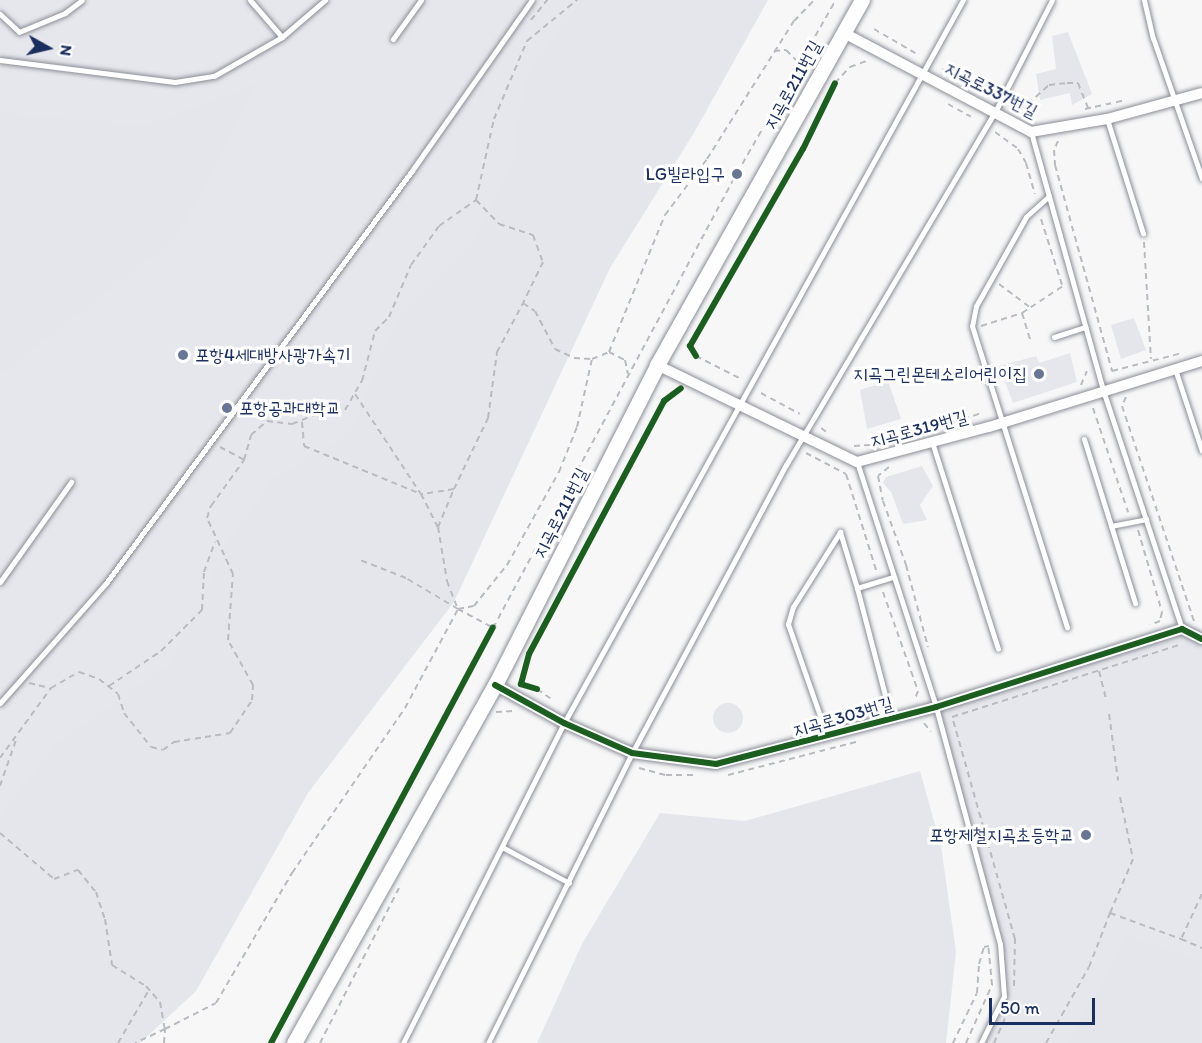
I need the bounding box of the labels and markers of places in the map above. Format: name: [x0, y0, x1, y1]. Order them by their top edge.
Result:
place label: LG빌라입구: [646, 163, 725, 185]
marker: LG빌라입구: [730, 167, 744, 181]
place label: 포항4세대방사광가속기: [195, 344, 351, 366]
marker: 포항4세대방사광가속기: [176, 348, 190, 362]
place label: 지곡그린몬테소리어린이집: [853, 363, 1027, 385]
marker: 지곡그린몬테소리어린이집: [1032, 367, 1046, 381]
place label: 포항공과대학교: [239, 397, 340, 419]
marker: 포항공과대학교: [220, 401, 234, 415]
place label: 포항제철지곡초등학교: [929, 824, 1074, 846]
marker: 포항제철지곡초등학교: [1079, 828, 1093, 842]

